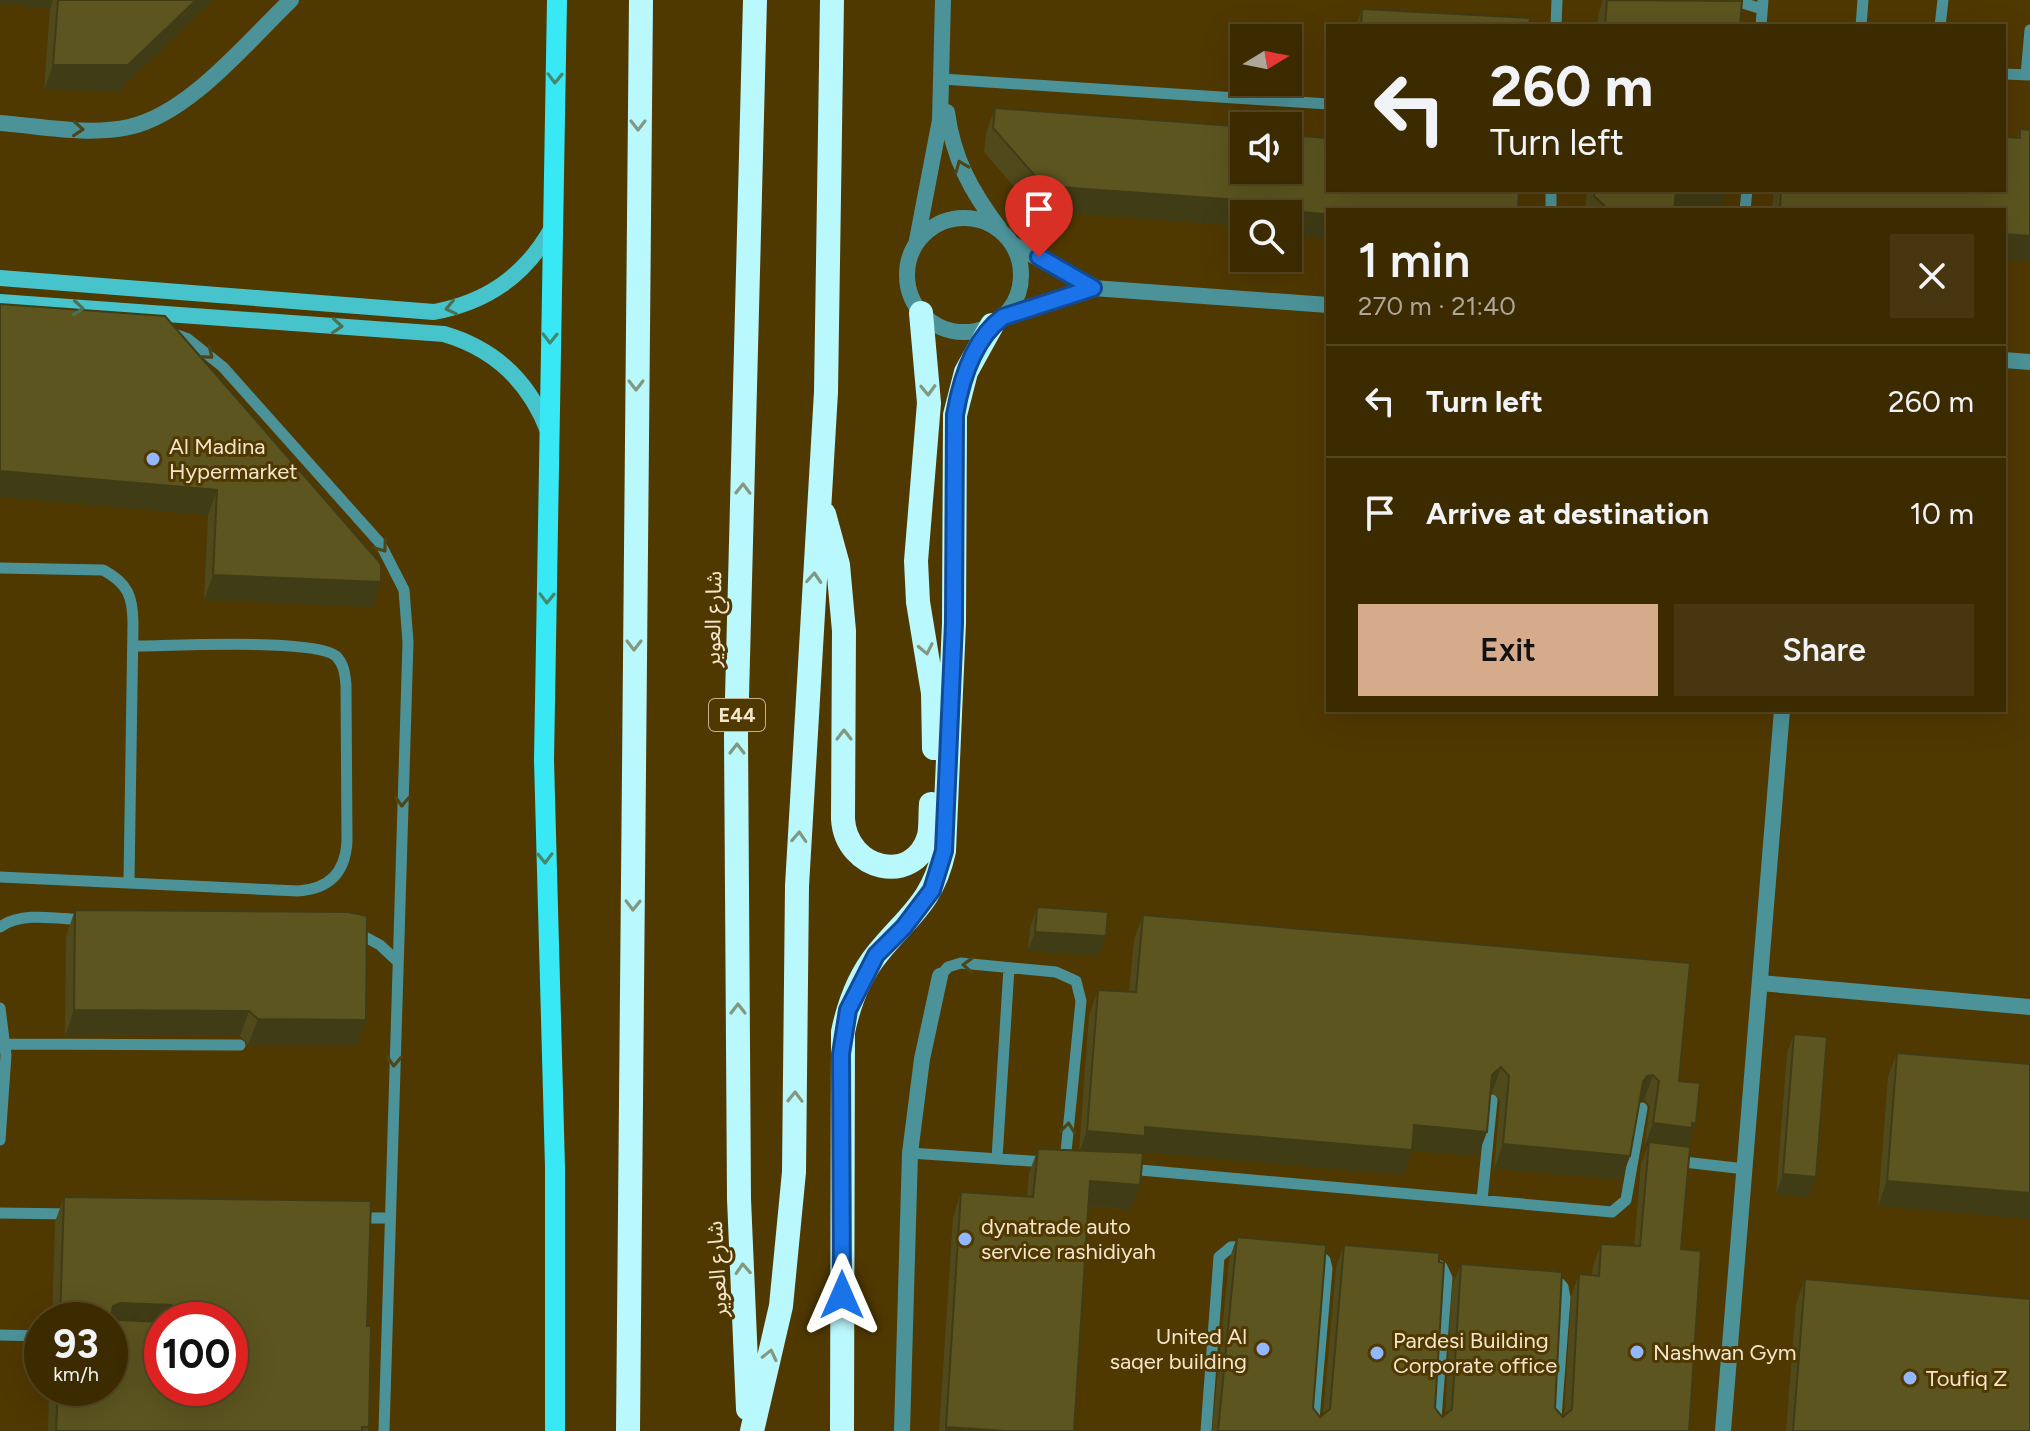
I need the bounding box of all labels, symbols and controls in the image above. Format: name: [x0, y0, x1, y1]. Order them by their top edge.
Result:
north arrow: [1230, 24, 1302, 96]
map controls: [1230, 24, 1302, 272]
text: 260 m: [1490, 53, 1653, 120]
icon: left: [1358, 56, 1462, 160]
one-way arrow: [547, 72, 564, 85]
button: sound: [1230, 112, 1302, 184]
one-way arrow: [629, 119, 647, 132]
one-way arrow: [72, 120, 85, 137]
text: Turn left: [1490, 121, 1624, 164]
one-way arrow: [954, 160, 971, 174]
pin: [1005, 175, 1073, 257]
icon: arrive: [1017, 187, 1061, 231]
button: search: [1230, 200, 1302, 272]
text: 1 min: [1358, 231, 1470, 289]
button: close: [1890, 234, 1974, 318]
text: 270 m · 21:40: [1358, 290, 1516, 322]
one-way arrow: [72, 299, 85, 316]
one-way arrow: [444, 299, 458, 316]
one-way arrow: [331, 317, 344, 334]
one-way arrow: [541, 332, 559, 345]
one-way arrow: [199, 345, 214, 359]
one-way arrow: [627, 379, 645, 392]
icon: left: [1358, 379, 1402, 423]
text: Turn left: [1426, 383, 1543, 420]
text: 260 m: [1888, 383, 1974, 420]
one-way arrow: [919, 384, 937, 397]
place label: Al Madina Hypermarket: [169, 433, 298, 485]
marker: Al Madina Hypermarket: [144, 450, 162, 468]
one-way arrow: [734, 482, 751, 495]
icon: arrive: [1358, 491, 1402, 535]
text: Arrive at destination: [1426, 495, 1709, 532]
text: 10 m: [1909, 495, 1974, 532]
one-way arrow: [372, 538, 387, 553]
street label: شارع العوير: [699, 571, 730, 668]
one-way arrow: [806, 571, 823, 584]
one-way arrow: [538, 592, 555, 605]
button: Exit: [1358, 604, 1658, 696]
button: Share: [1674, 604, 1974, 696]
one-way arrow: [625, 639, 643, 652]
one-way arrow: [917, 641, 934, 655]
road number: E44: [709, 699, 765, 731]
one-way arrow: [835, 728, 853, 741]
one-way arrow: [728, 742, 745, 755]
one-way arrow: [394, 795, 411, 808]
one-way arrow: [791, 830, 808, 843]
one-way arrow: [536, 852, 554, 865]
one-way arrow: [624, 899, 642, 912]
one-way arrow: [961, 956, 974, 973]
one-way arrow: [729, 1002, 747, 1015]
one-way arrow: [385, 1055, 402, 1068]
one-way arrow: [786, 1090, 804, 1103]
one-way arrow: [1059, 1122, 1076, 1135]
place label: dynatrade auto service rashidiyah: [981, 1213, 1156, 1265]
street label: شارع العوير: [701, 1220, 736, 1319]
marker: dynatrade auto service rashidiyah: [956, 1230, 974, 1248]
position arrow: [800, 1253, 884, 1337]
one-way arrow: [734, 1262, 751, 1275]
speed limit sign: 100: [144, 1302, 248, 1406]
text: 93: [53, 1320, 99, 1368]
place label: United Al saqer building: [1110, 1323, 1247, 1375]
place label: Pardesi Building Corporate office: [1393, 1327, 1557, 1379]
place label: Nashwan Gym: [1653, 1339, 1797, 1366]
marker: United Al saqer building: [1254, 1340, 1272, 1358]
marker: Nashwan Gym: [1628, 1343, 1646, 1361]
marker: Pardesi Building Corporate office: [1368, 1344, 1386, 1362]
one-way arrow: [760, 1349, 777, 1362]
text: km/h: [53, 1362, 99, 1386]
place label: Toufiq Z: [1926, 1365, 2007, 1392]
marker: Toufiq Z: [1901, 1369, 1919, 1387]

